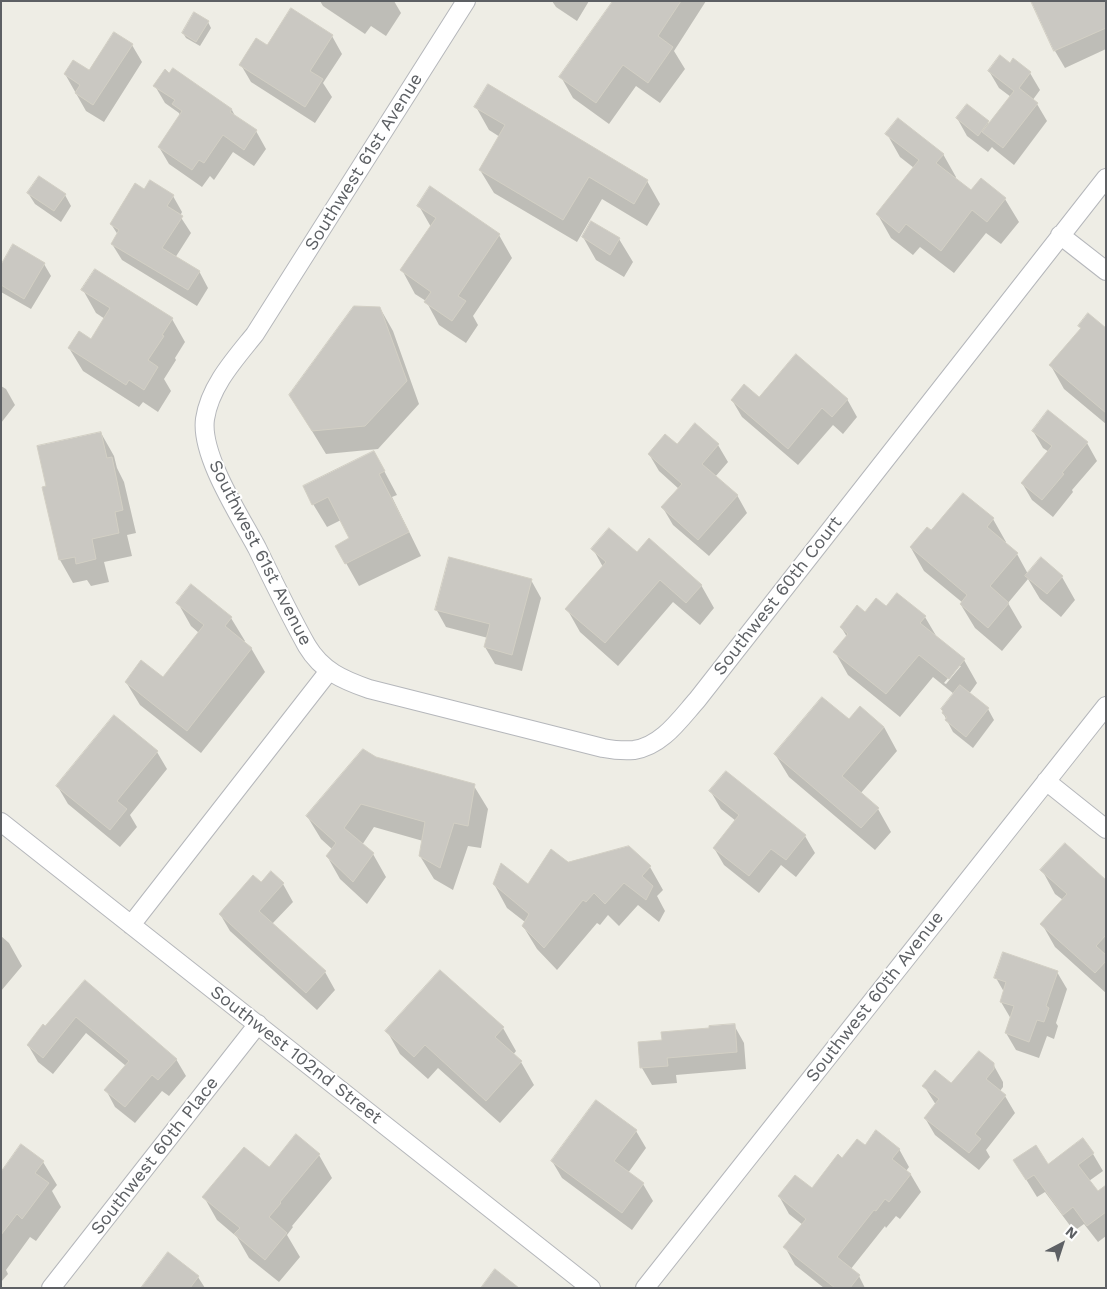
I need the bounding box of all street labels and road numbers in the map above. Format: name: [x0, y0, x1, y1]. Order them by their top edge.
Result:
street label: Southwest 61st Avenue: [301, 69, 427, 255]
street label: Southwest 61st Avenue: [204, 457, 316, 649]
street label: Southwest 60th Court: [709, 512, 847, 680]
street label: Southwest 60th Avenue: [802, 907, 948, 1087]
street label: Southwest 102nd Street: [206, 981, 386, 1129]
street label: Southwest 60th Place: [87, 1073, 223, 1239]

